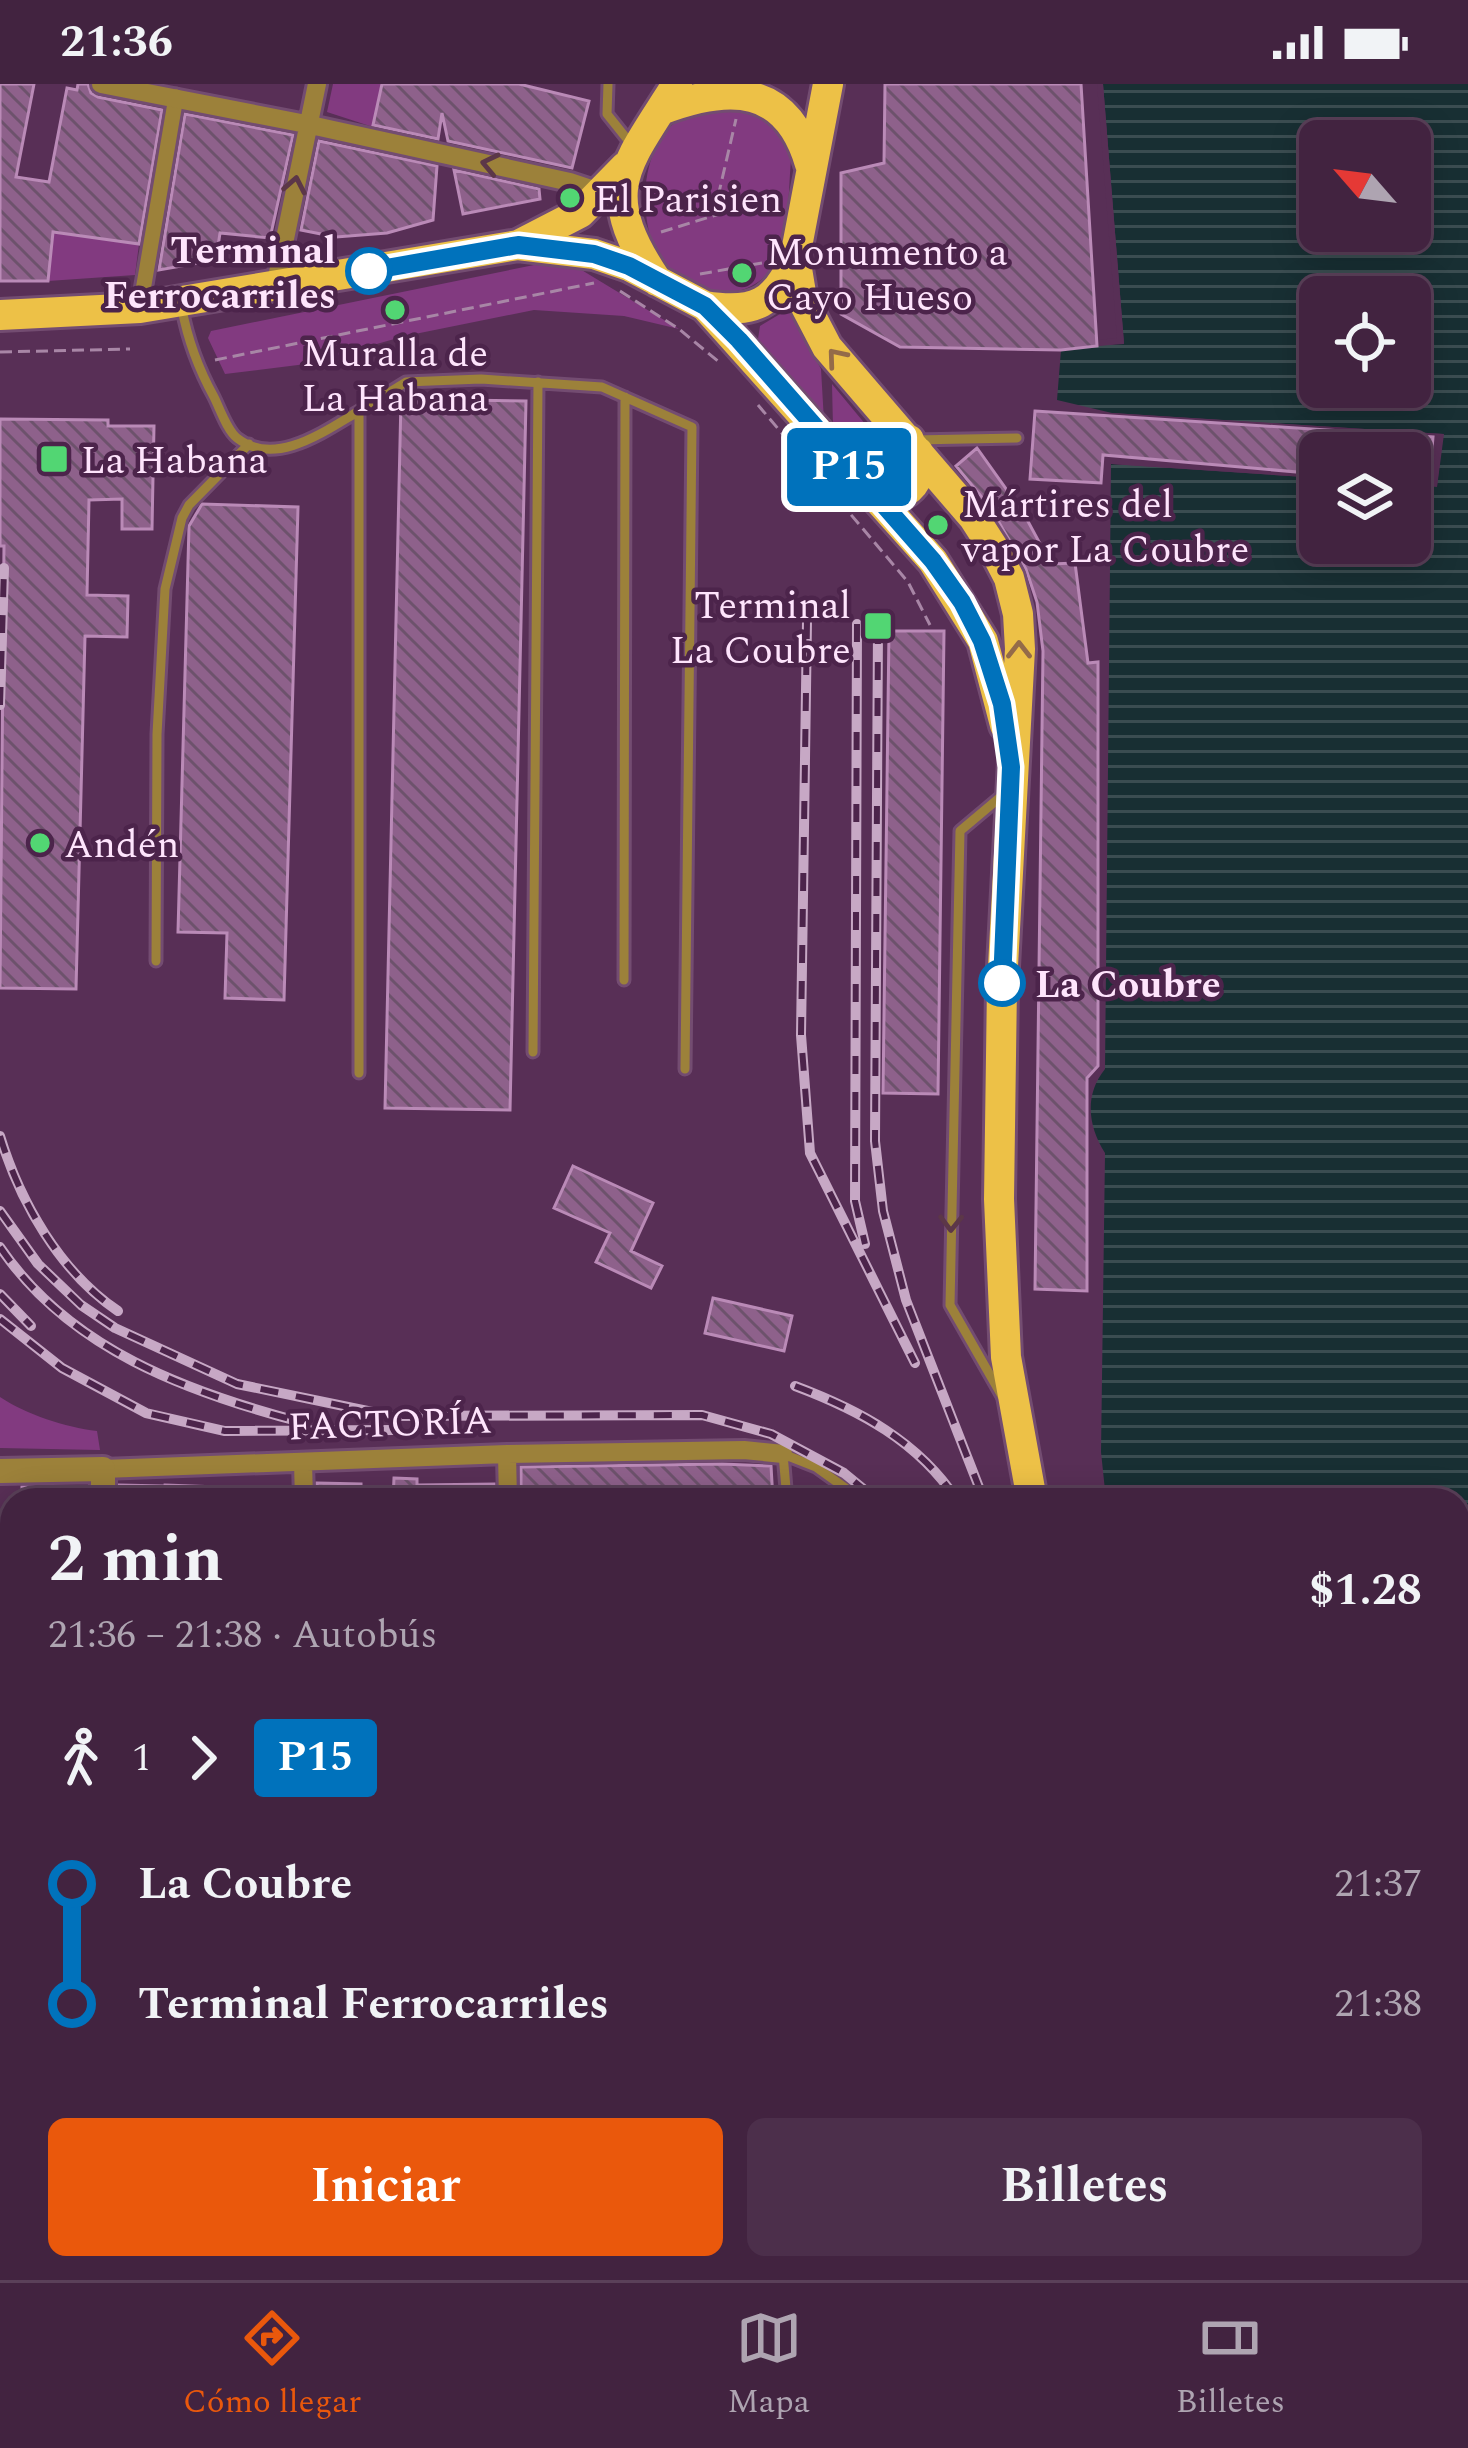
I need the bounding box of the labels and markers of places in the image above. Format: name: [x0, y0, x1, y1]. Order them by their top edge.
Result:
place label: El Parisien: [594, 171, 782, 230]
marker: El Parisien: [557, 185, 583, 211]
place label: Terminal Ferrocarriles: [104, 222, 336, 326]
place label: Monumento a Cayo Hueso: [766, 224, 1008, 328]
marker: Terminal Ferrocarriles: [347, 249, 391, 293]
marker: Monumento a Cayo Hueso: [729, 260, 755, 286]
marker: Muralla de La Habana: [382, 297, 408, 323]
place label: Muralla de La Habana: [302, 325, 488, 429]
place label: La Habana: [81, 432, 268, 491]
marker: La Habana: [38, 443, 70, 475]
place label: Mártires del vapor La Coubre: [961, 476, 1249, 580]
marker: Mártires del vapor La Coubre: [925, 512, 951, 538]
place label: Terminal La Coubre: [670, 577, 851, 681]
marker: Terminal La Coubre: [862, 610, 894, 642]
place label: Andén: [64, 816, 179, 875]
marker: Andén: [27, 830, 53, 856]
place label: La Coubre: [1035, 956, 1221, 1015]
marker: La Coubre: [980, 961, 1024, 1005]

